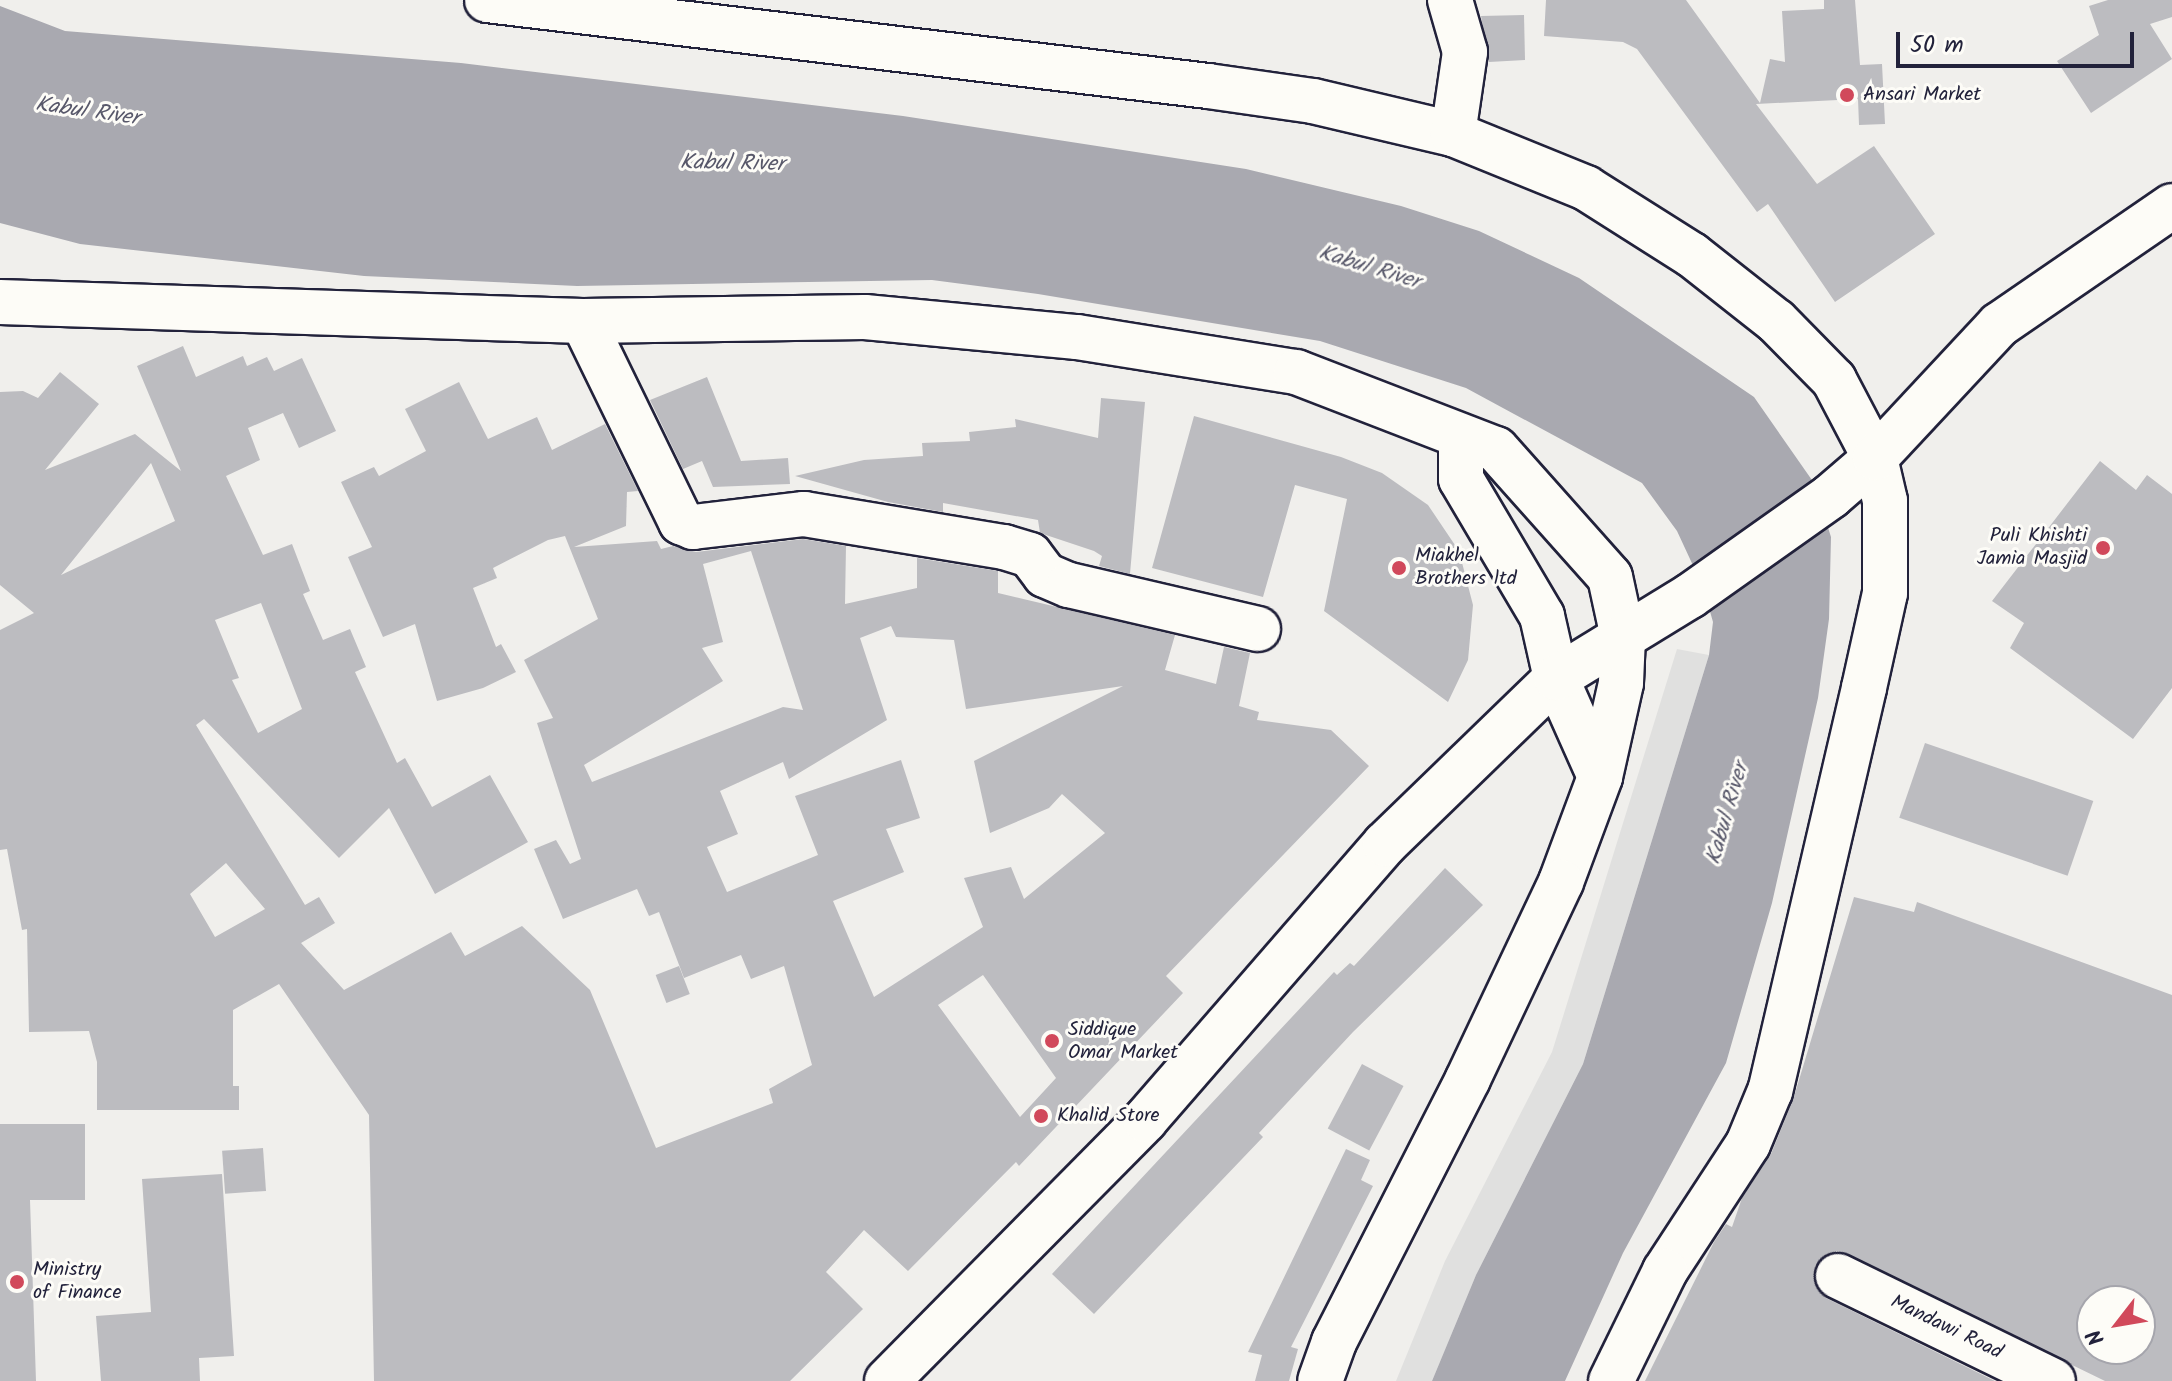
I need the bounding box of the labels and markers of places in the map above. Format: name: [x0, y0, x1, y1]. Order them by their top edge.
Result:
place label: Ansari Market: [1863, 83, 1981, 107]
marker: Ansari Market: [1838, 86, 1856, 104]
place label: Puli Khishti Jamia Masjid: [1977, 524, 2087, 571]
marker: Puli Khishti Jamia Masjid: [2094, 539, 2112, 557]
place label: Miakhel Brothers ltd: [1415, 544, 1517, 591]
marker: Miakhel Brothers ltd: [1390, 559, 1408, 577]
place label: Siddique Omar Market: [1068, 1018, 1178, 1065]
marker: Siddique Omar Market: [1043, 1032, 1061, 1050]
place label: Khalid Store: [1057, 1104, 1160, 1128]
marker: Khalid Store: [1032, 1107, 1050, 1125]
place label: Ministry of Finance: [33, 1258, 121, 1305]
marker: Ministry of Finance: [8, 1273, 26, 1291]

